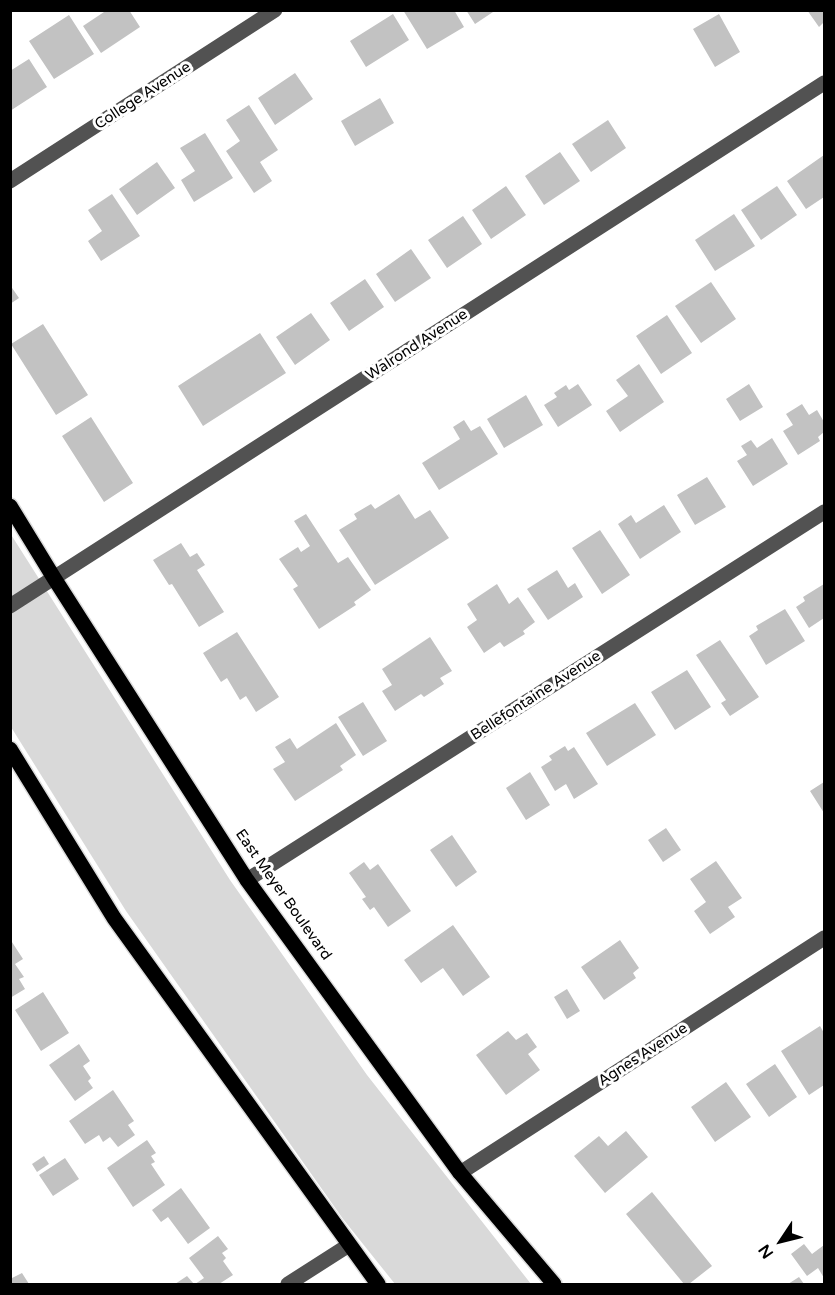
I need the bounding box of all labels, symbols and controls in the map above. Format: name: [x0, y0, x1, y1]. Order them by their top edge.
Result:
street label: College Avenue: [92, 58, 194, 134]
street label: Walrond Avenue: [363, 305, 471, 385]
street label: Bellefontaine Avenue: [468, 647, 604, 745]
street label: East Meyer Boulevard: [231, 826, 335, 964]
street label: Agnes Avenue: [595, 1019, 691, 1091]
north arrow: [751, 1211, 811, 1271]
text: N: [754, 1240, 778, 1262]

